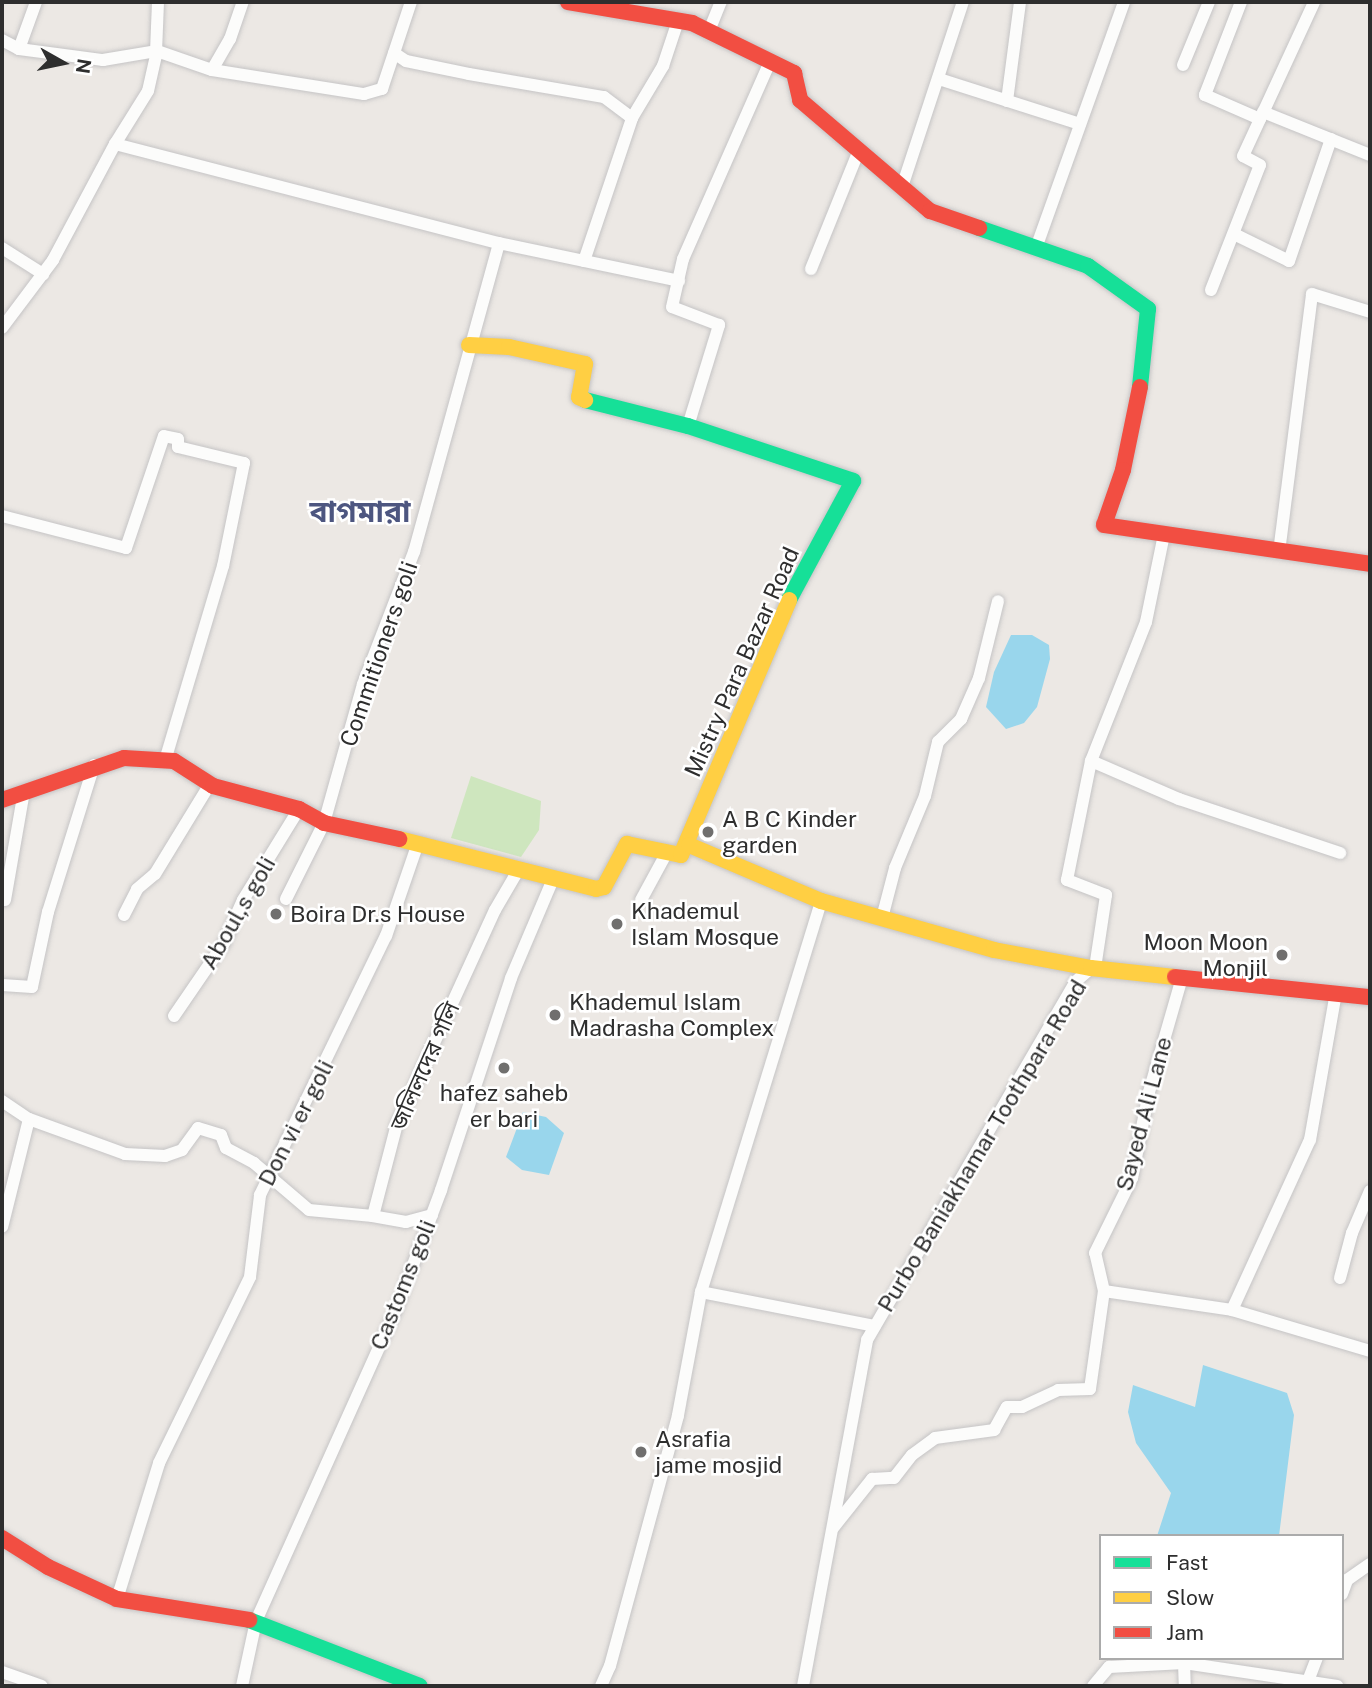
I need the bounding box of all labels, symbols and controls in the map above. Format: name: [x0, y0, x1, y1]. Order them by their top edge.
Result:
north arrow: [28, 28, 98, 98]
text: N: [72, 57, 96, 75]
district label: বাগমারা: [310, 493, 410, 529]
street label: Mistry Para Bazar Road: [679, 543, 805, 781]
street label: Commitioners goli: [334, 558, 424, 750]
place label: A B C Kinder garden: [722, 805, 857, 859]
marker: A B C Kinder garden: [700, 824, 716, 840]
street label: Aboul,s goli: [195, 852, 281, 974]
place label: Khademul Islam Mosque: [631, 897, 779, 951]
place label: Boira Dr.s House: [290, 900, 465, 928]
marker: Boira Dr.s House: [268, 906, 284, 922]
marker: Khademul Islam Mosque: [609, 916, 625, 932]
place label: Moon Moon Monjil: [1143, 928, 1268, 982]
marker: Moon Moon Monjil: [1274, 947, 1290, 963]
street label: Purbo Baniakhamar Toothpara Road: [872, 975, 1092, 1317]
place label: Khademul Islam Madrasha Complex: [569, 988, 774, 1042]
street label: জলিলদের গলি: [384, 997, 466, 1135]
marker: Khademul Islam Madrasha Complex: [547, 1007, 563, 1023]
street label: Sayed Ali Lane: [1110, 1034, 1178, 1194]
street label: Don vi er goli: [252, 1055, 340, 1191]
marker: hafez saheb er bari: [496, 1060, 512, 1076]
place label: hafez saheb er bari: [440, 1079, 568, 1133]
street label: Castoms goli: [364, 1216, 442, 1354]
place label: Asrafia jame mosjid: [655, 1425, 782, 1479]
marker: Asrafia jame mosjid: [633, 1444, 649, 1460]
legend: [1099, 1534, 1344, 1660]
text: Fast: [1166, 1550, 1208, 1575]
text: Slow: [1166, 1585, 1214, 1610]
text: Jam: [1166, 1620, 1204, 1645]

